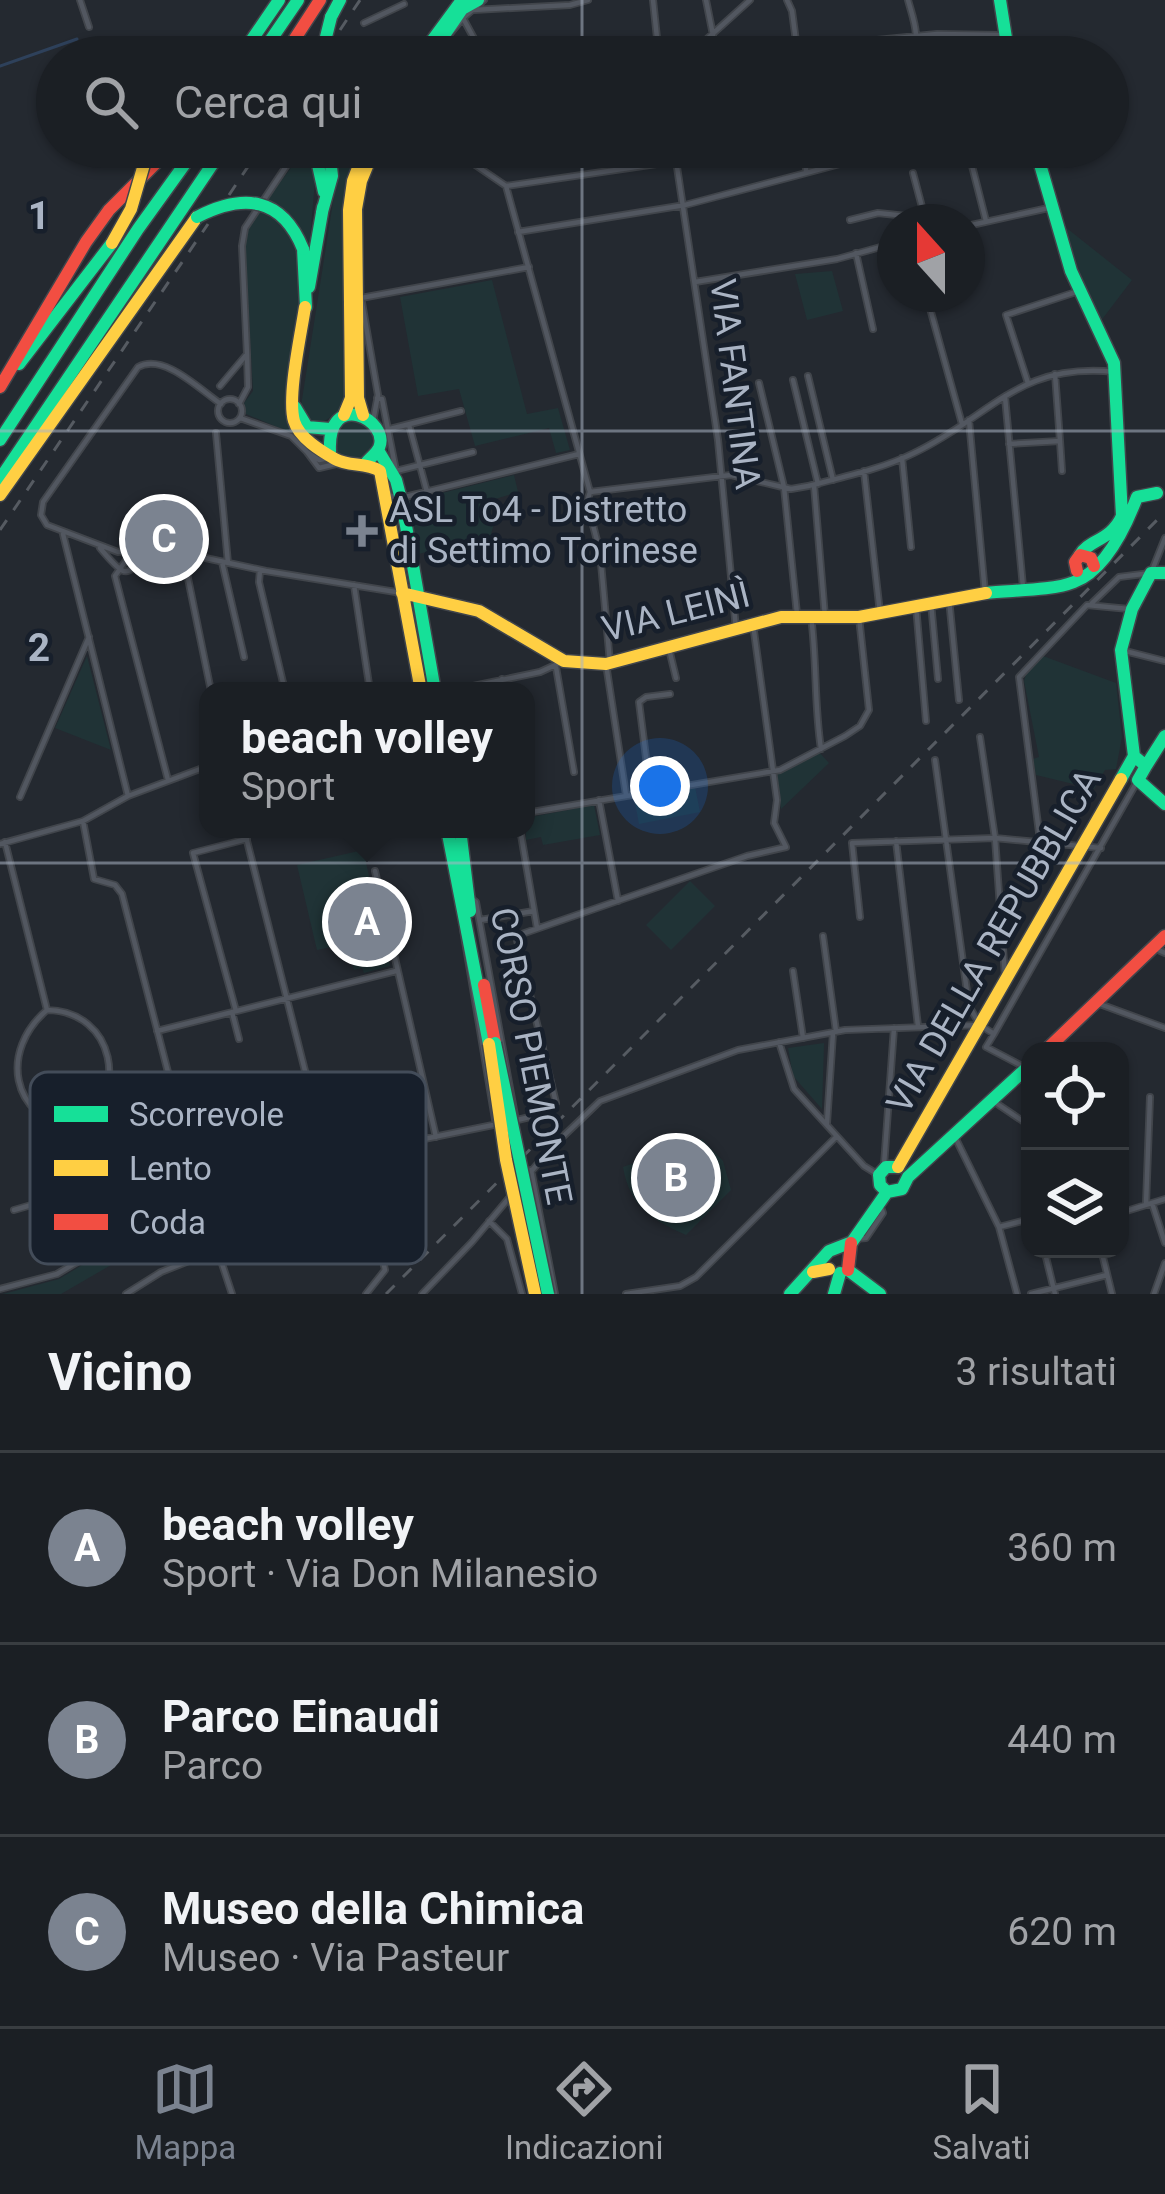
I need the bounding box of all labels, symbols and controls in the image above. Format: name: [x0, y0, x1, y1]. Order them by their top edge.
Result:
search box: [36, 36, 1129, 168]
icon: search: [78, 69, 144, 135]
text: Cerca qui: [174, 76, 363, 129]
text: 1: [28, 193, 50, 239]
north arrow: [877, 204, 985, 312]
street label: VIA FANTINA: [701, 276, 769, 492]
place label: ASL To4 - Distretto di Settimo Torinese: [389, 489, 698, 572]
pin: C: [125, 494, 203, 584]
marker: ASL To4 - Distretto di Settimo Torinese: [346, 515, 378, 547]
street label: VIA LEINÌ: [598, 572, 754, 651]
text: 2: [28, 625, 50, 671]
popup: [199, 682, 535, 838]
text: beach volley: [241, 711, 493, 764]
your location: [630, 756, 690, 816]
street label: VIA DELLA REPUBBLICA: [878, 761, 1110, 1121]
text: Sport: [241, 764, 335, 810]
pin: A: [328, 877, 406, 967]
street label: CORSO PIEMONTE: [482, 904, 580, 1208]
map controls: [1021, 1042, 1129, 1258]
button: locate: [1021, 1042, 1129, 1150]
legend: [30, 1072, 426, 1264]
text: Scorrevole: [129, 1095, 284, 1134]
pin: B: [637, 1133, 715, 1223]
text: Lento: [129, 1149, 212, 1188]
button: layers: [1021, 1150, 1129, 1258]
text: Coda: [129, 1203, 206, 1242]
text: Vicino: [48, 1343, 192, 1402]
text: 3 risultati: [955, 1349, 1117, 1395]
text: beach volley: [162, 1498, 414, 1551]
text: A: [74, 1525, 100, 1571]
text: 360 m: [1007, 1525, 1117, 1571]
text: Sport · Via Don Milanesio: [162, 1551, 598, 1597]
text: Parco Einaudi: [162, 1690, 440, 1743]
text: B: [75, 1717, 99, 1763]
text: 440 m: [1007, 1717, 1117, 1763]
text: Parco: [162, 1743, 263, 1789]
text: Museo della Chimica: [162, 1882, 584, 1935]
text: C: [74, 1909, 100, 1955]
text: 620 m: [1007, 1909, 1117, 1955]
text: Museo · Via Pasteur: [162, 1935, 509, 1981]
tab: Mappa: [134, 2056, 236, 2167]
tab: Indicazioni: [505, 2056, 664, 2167]
tab: Salvati: [932, 2056, 1031, 2167]

